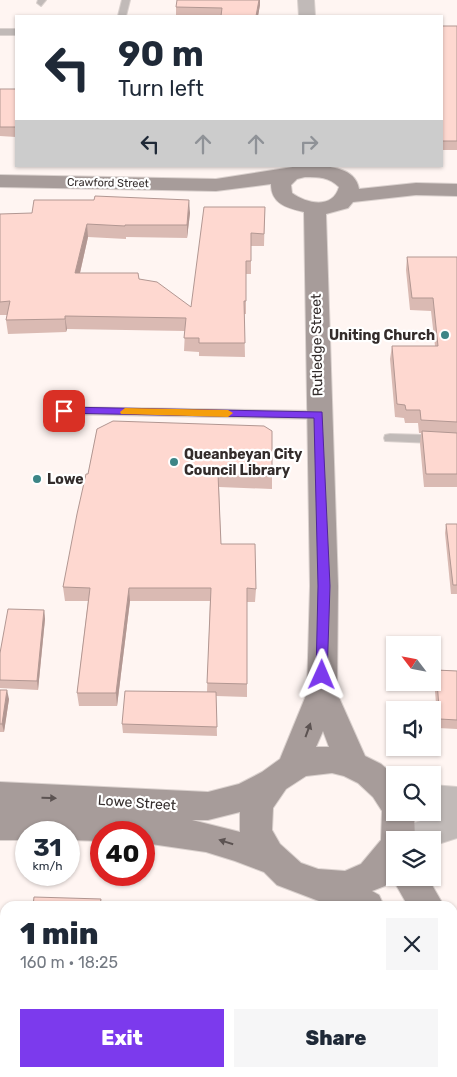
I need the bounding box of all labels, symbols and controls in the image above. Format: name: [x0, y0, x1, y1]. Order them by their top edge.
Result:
text: 90 m: [118, 33, 204, 75]
icon: left: [35, 35, 100, 100]
text: Turn left: [118, 75, 204, 102]
icon: left: [136, 130, 164, 158]
icon: ahead: [189, 130, 217, 158]
icon: ahead: [242, 130, 270, 158]
icon: right: [295, 130, 323, 158]
street label: Crawford Street: [67, 176, 150, 190]
street label: Rutledge Street: [308, 293, 326, 397]
place label: Uniting Church: [329, 327, 435, 344]
marker: Uniting Church: [439, 329, 451, 341]
pin: [43, 390, 85, 432]
icon: arrive: [50, 397, 78, 425]
place label: Queanbeyan City Council Library: [184, 446, 303, 479]
marker: Queanbeyan City Council Library: [168, 456, 180, 468]
place label: Lowe: [47, 471, 83, 488]
marker: Lowe: [31, 473, 43, 485]
north arrow: [386, 636, 441, 691]
map controls: [386, 636, 441, 886]
position arrow: [295, 648, 347, 700]
button: sound: [386, 701, 441, 756]
one-way arrow: [304, 722, 312, 737]
button: search: [386, 766, 441, 821]
street label: Lowe Street: [97, 792, 177, 814]
one-way arrow: [41, 794, 57, 802]
speed limit sign: 40: [90, 821, 155, 886]
button: layers: [386, 831, 441, 886]
text: 31: [33, 833, 62, 862]
one-way arrow: [218, 838, 233, 846]
text: km/h: [33, 859, 62, 873]
text: 1 min: [20, 916, 98, 952]
button: close: [386, 918, 438, 970]
text: 160 m · 18:25: [20, 953, 118, 972]
button: Exit: [20, 1009, 224, 1067]
button: Share: [234, 1009, 438, 1067]

